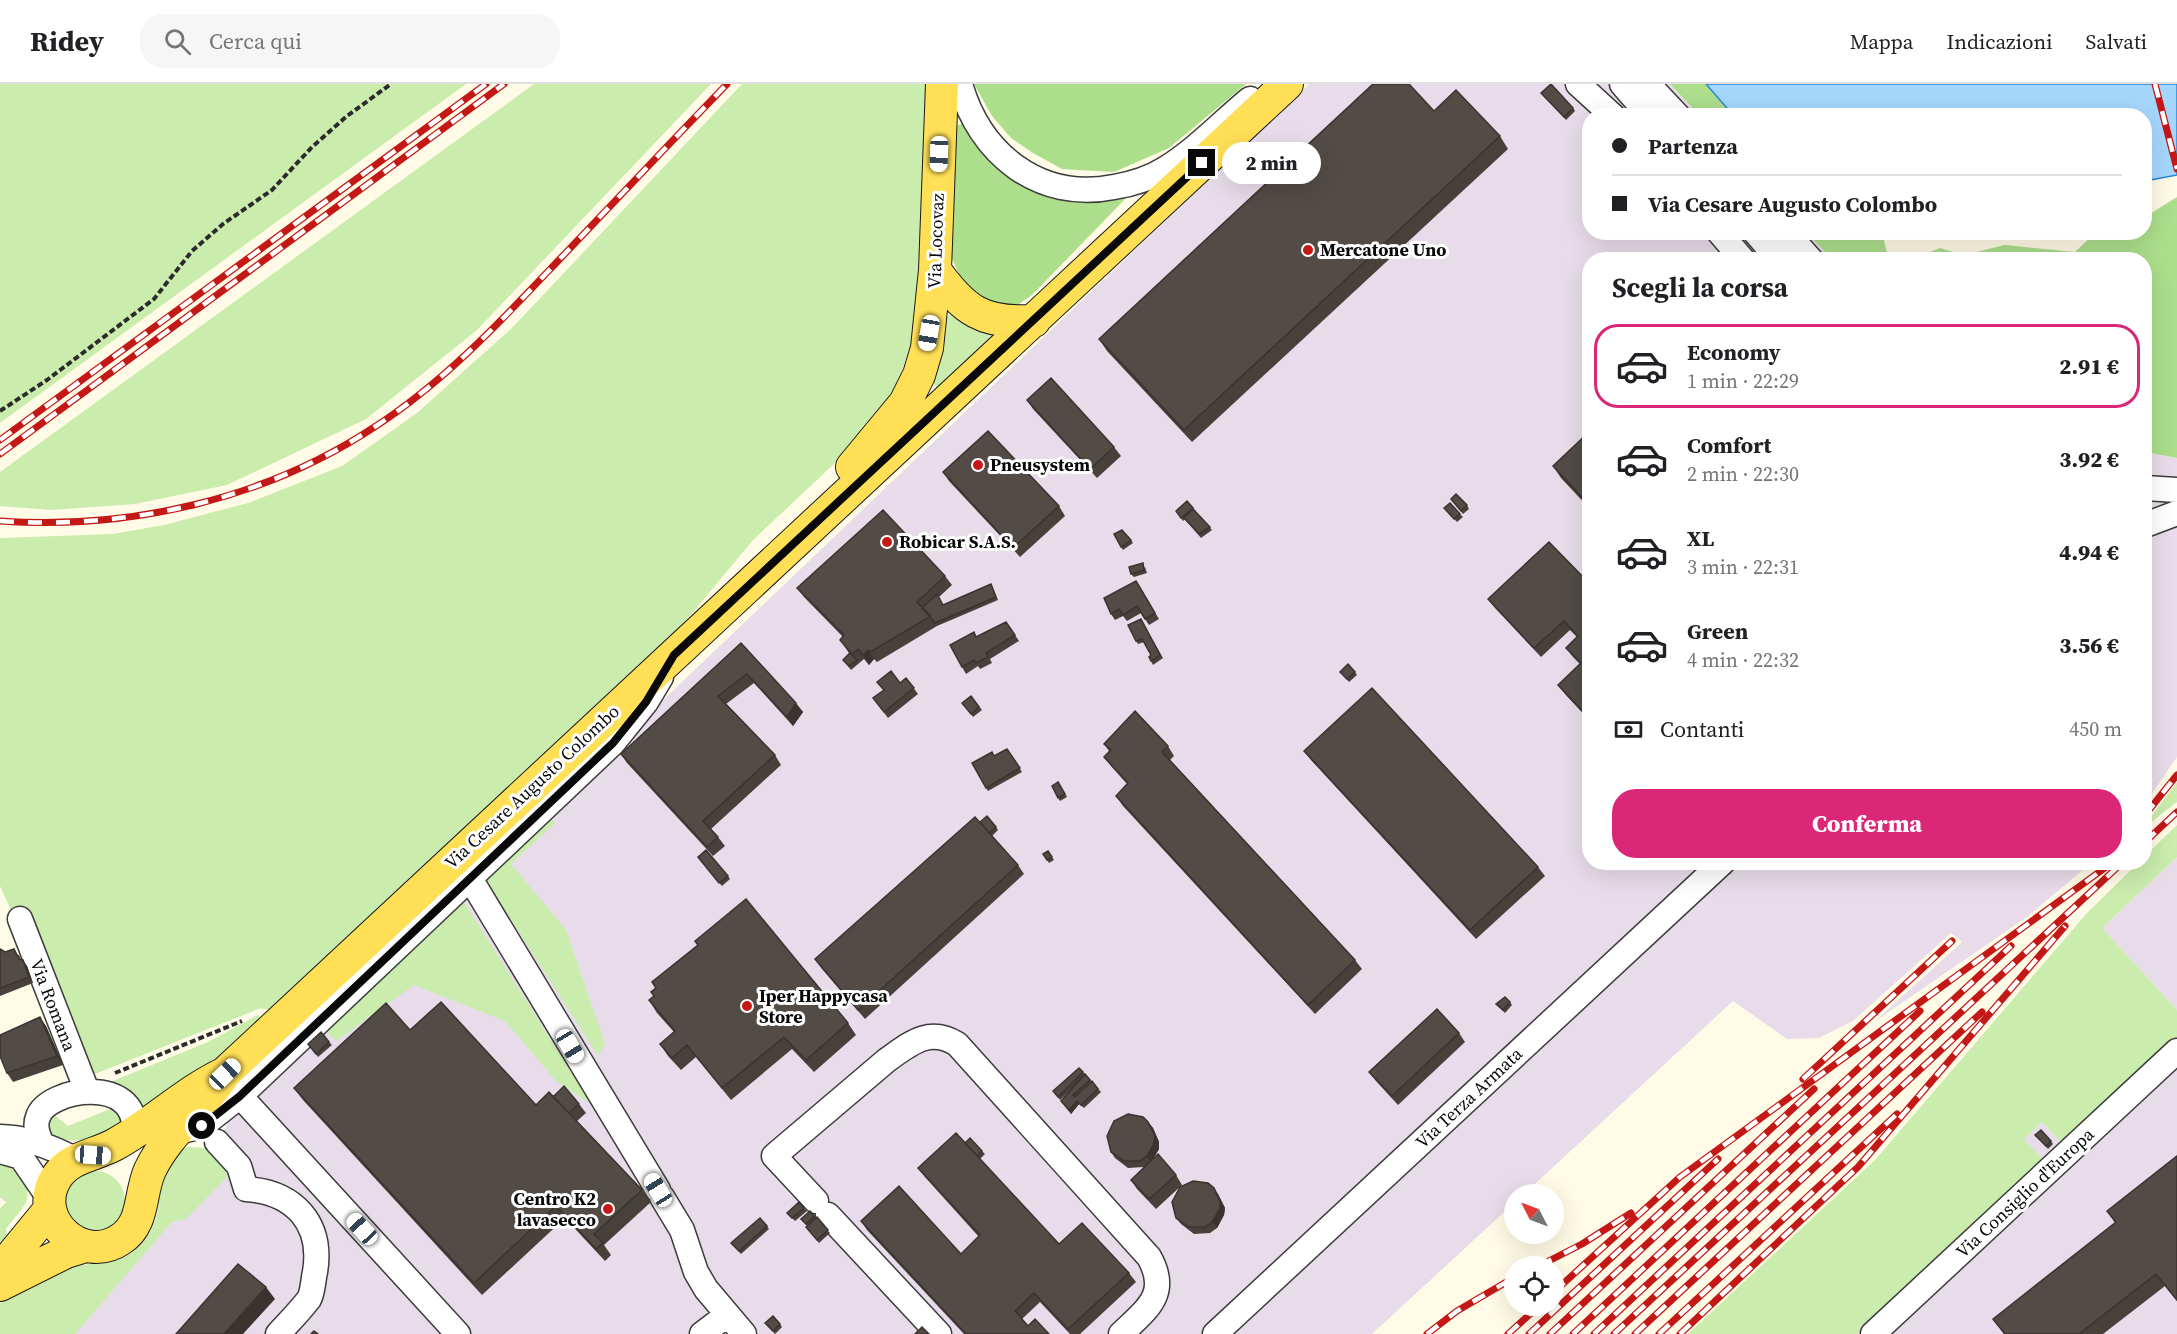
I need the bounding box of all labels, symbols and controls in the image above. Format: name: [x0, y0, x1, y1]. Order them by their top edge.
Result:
search box: [140, 14, 560, 68]
text: Ridey: [30, 22, 104, 60]
icon: search: [161, 25, 194, 58]
text: Cerca qui: [209, 26, 302, 56]
text: Mappa: [1850, 27, 1914, 56]
text: Indicazioni: [1947, 27, 2052, 56]
text: Salvati: [2085, 27, 2147, 56]
text: Partenza: [1648, 131, 1738, 161]
car: [929, 136, 949, 172]
callout: 2 min: [1223, 142, 1322, 184]
route end: [1188, 149, 1215, 176]
text: 2 min: [1245, 149, 1298, 177]
text: Via Cesare Augusto Colombo: [1648, 189, 1937, 219]
street label: Via Locovaz: [921, 193, 950, 289]
place label: Mercatone Uno: [1320, 237, 1447, 262]
marker: Mercatone Uno: [1301, 243, 1315, 257]
text: Scegli la corsa: [1612, 269, 1788, 306]
car: [917, 314, 941, 352]
text: Economy: [1687, 337, 1781, 367]
icon: car: [1615, 339, 1669, 393]
text: 2.91 €: [2059, 351, 2119, 381]
text: 1 min · 22:29: [1687, 367, 1799, 395]
text: Comfort: [1687, 430, 1771, 460]
icon: car: [1615, 432, 1669, 486]
text: 3.92 €: [2059, 444, 2119, 474]
place label: Pneusystem: [990, 452, 1090, 477]
marker: Pneusystem: [971, 458, 985, 472]
text: 2 min · 22:30: [1687, 460, 1799, 488]
text: XL: [1687, 523, 1714, 553]
icon: car: [1615, 525, 1669, 579]
place label: Robicar S.A.S.: [899, 529, 1016, 554]
marker: Robicar S.A.S.: [880, 535, 894, 549]
text: 4.94 €: [2059, 537, 2119, 567]
text: 3 min · 22:31: [1687, 553, 1799, 581]
text: Green: [1687, 616, 1748, 646]
icon: car: [1615, 618, 1669, 672]
text: 3.56 €: [2059, 630, 2119, 660]
text: 4 min · 22:32: [1687, 646, 1799, 674]
street label: Via Cesare Augusto Colombo: [439, 699, 625, 874]
icon: cash: [1612, 713, 1645, 746]
text: Contanti: [1660, 714, 1744, 744]
text: 450 m: [2069, 715, 2122, 743]
button: Conferma: [1612, 789, 2122, 858]
street label: Via Romana: [24, 955, 83, 1055]
place label: Iper Happycasa Store: [759, 983, 888, 1029]
marker: Iper Happycasa Store: [740, 999, 754, 1013]
car: [553, 1026, 587, 1066]
street label: Via Terza Armata: [1410, 1041, 1528, 1154]
car: [206, 1055, 244, 1093]
route start: [188, 1112, 215, 1139]
street label: Via Consiglio d'Europa: [1950, 1121, 2100, 1263]
car: [74, 1145, 112, 1165]
car: [641, 1170, 675, 1210]
north arrow: [1504, 1184, 1564, 1244]
map controls: [1504, 1184, 1564, 1316]
place label: Centro K2 lavasecco: [514, 1186, 596, 1232]
marker: Centro K2 lavasecco: [601, 1202, 615, 1216]
car: [343, 1210, 381, 1248]
button: locate: [1504, 1256, 1564, 1316]

